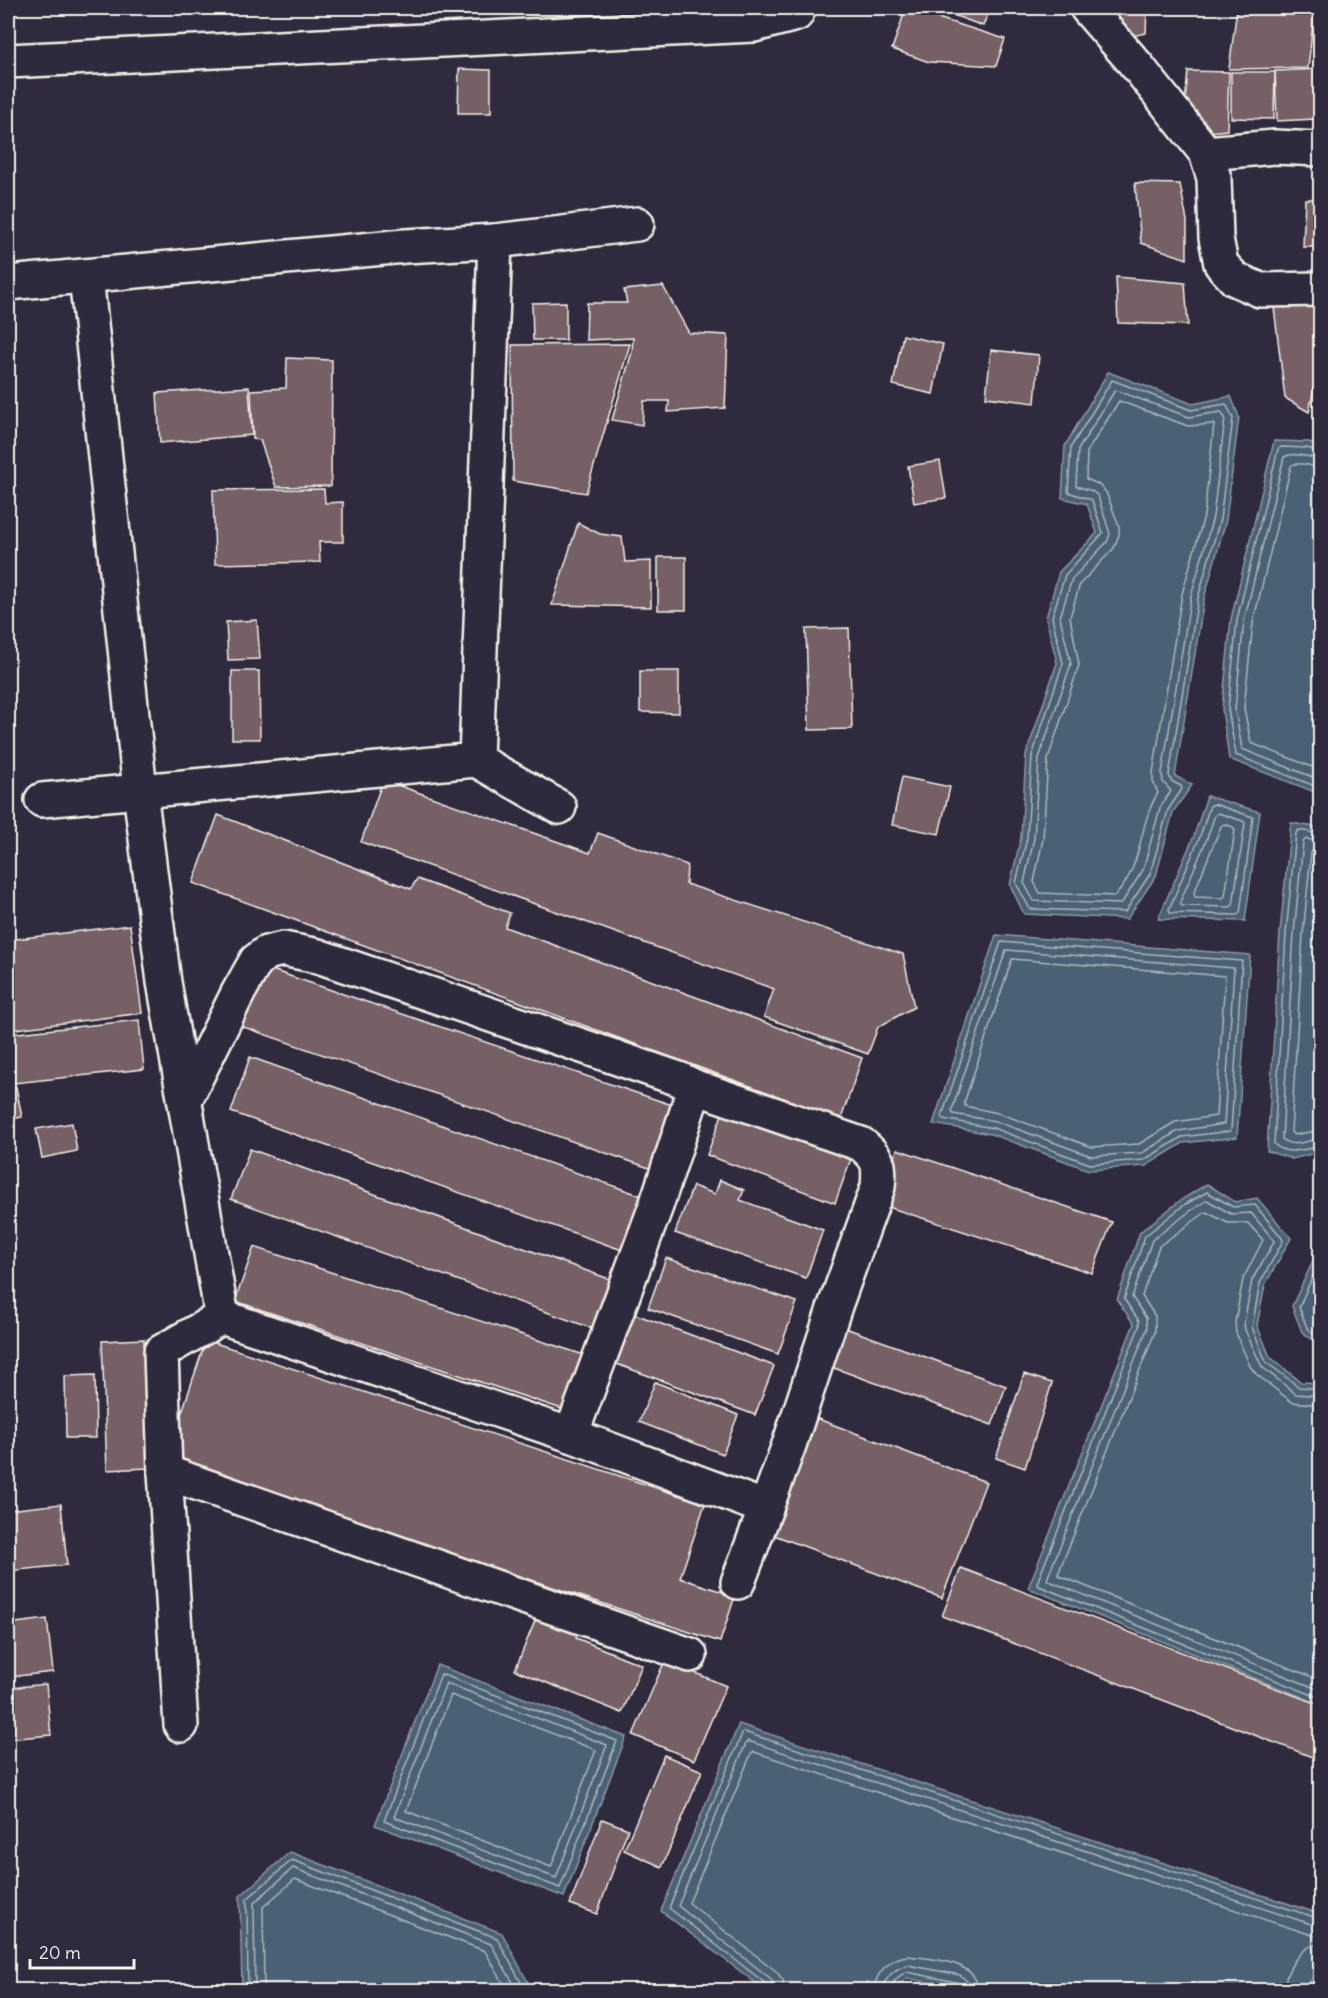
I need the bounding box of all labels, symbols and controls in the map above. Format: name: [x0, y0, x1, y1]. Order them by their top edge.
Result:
scale bar: [30, 1932, 134, 1970]
text: 20 m: [39, 1941, 81, 1964]

